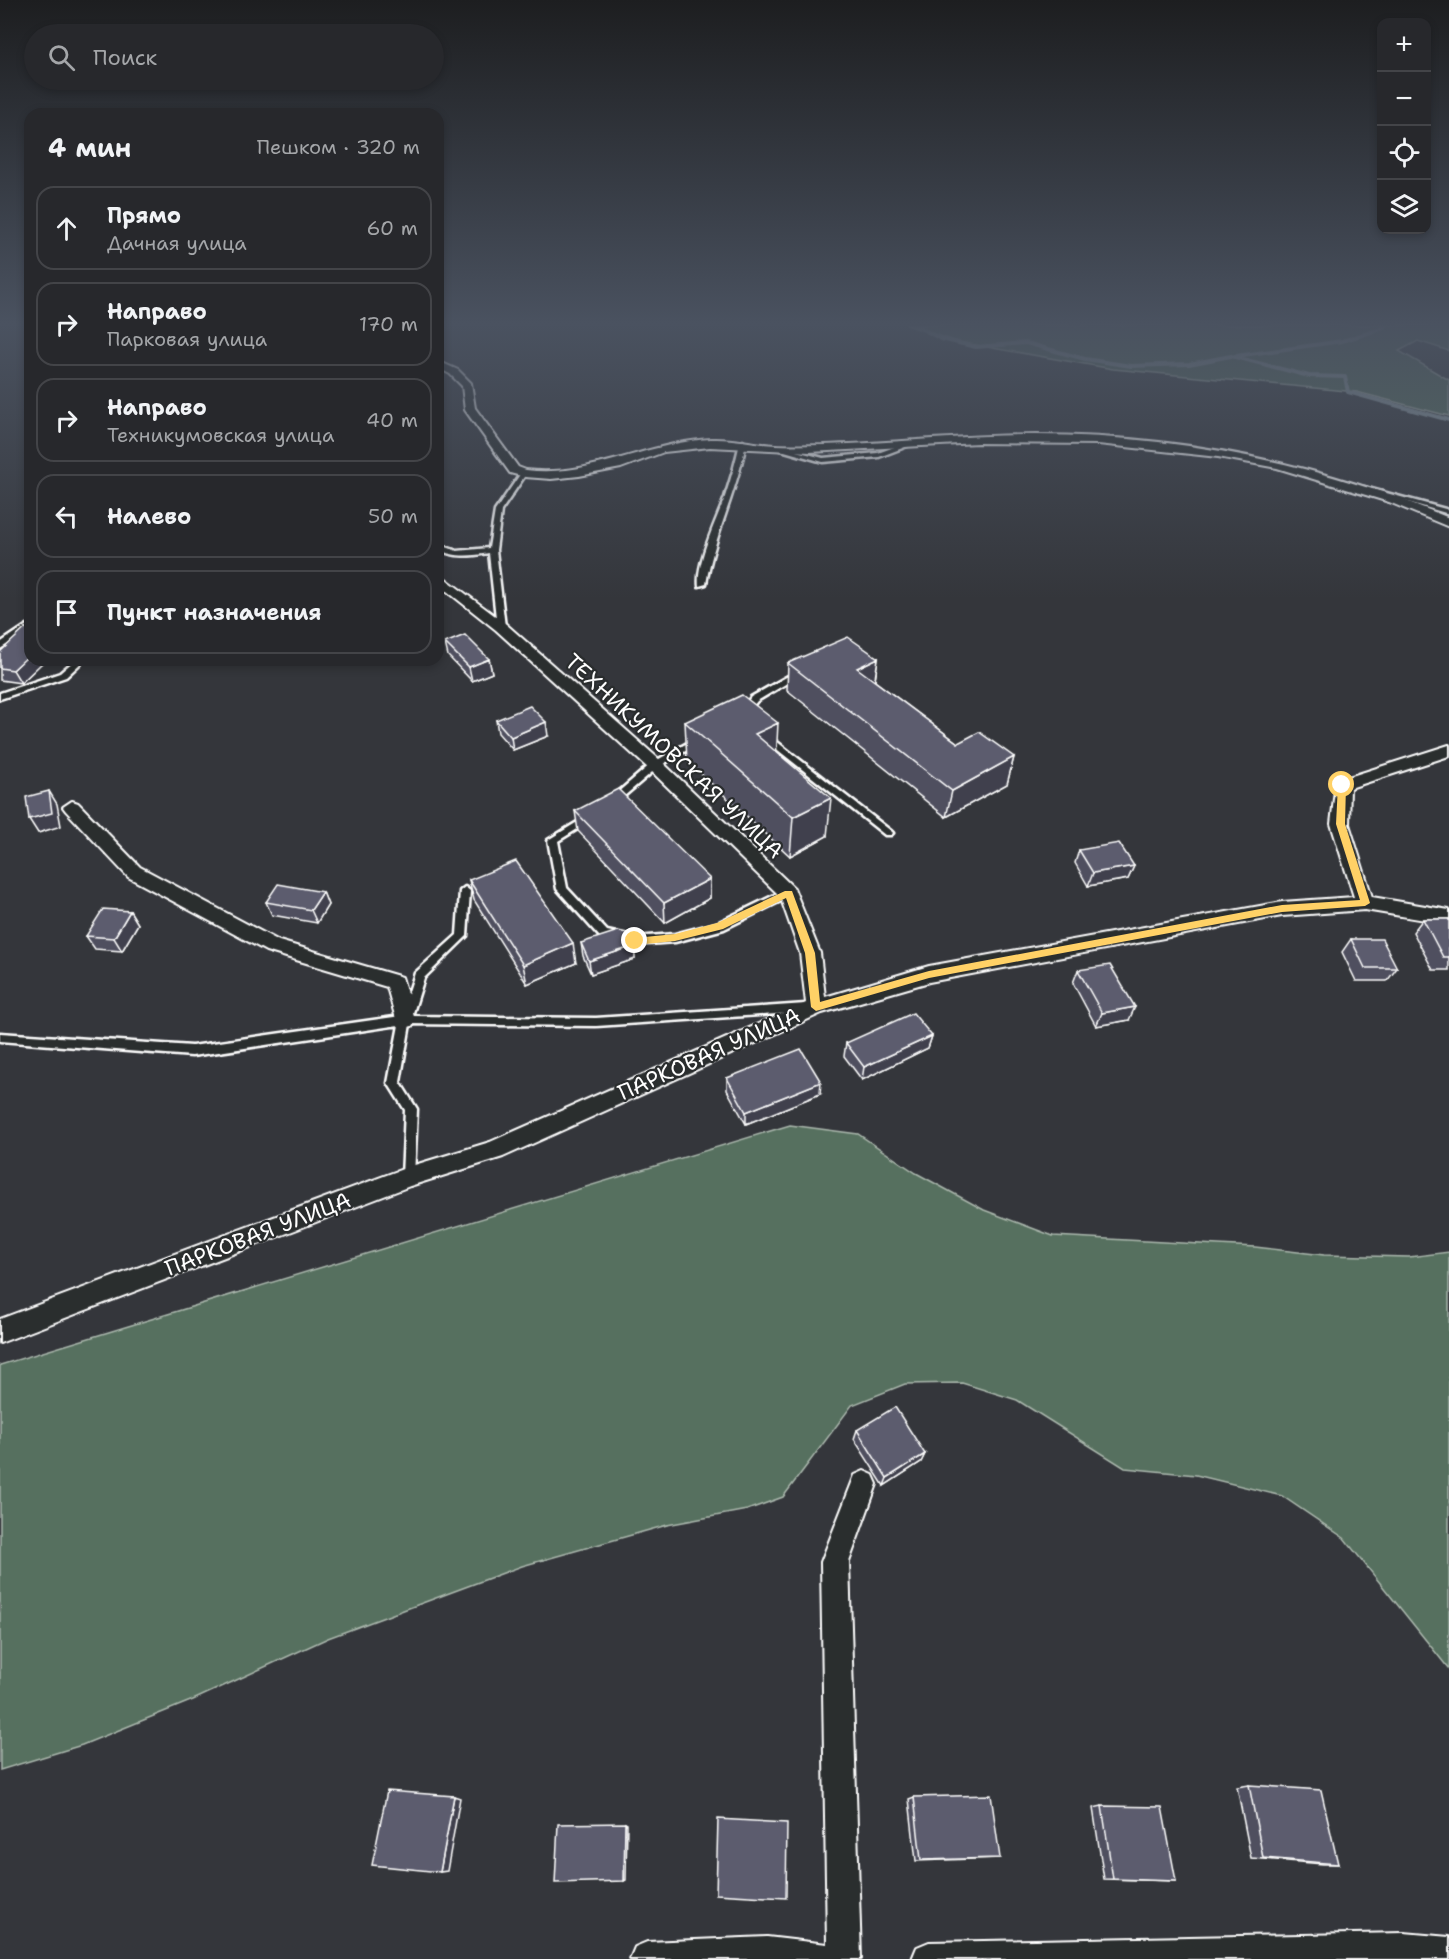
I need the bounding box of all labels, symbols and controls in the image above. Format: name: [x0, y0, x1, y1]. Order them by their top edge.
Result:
map controls: [1377, 18, 1431, 234]
button: +: [1377, 18, 1431, 72]
search box: [24, 24, 444, 90]
icon: search: [45, 41, 78, 74]
text: Поиск: [93, 43, 157, 72]
button: −: [1377, 72, 1431, 126]
button: locate: [1377, 126, 1431, 180]
text: 4 мин: [48, 130, 131, 165]
text: Пешком · 320 m: [257, 134, 420, 160]
button: layers: [1377, 180, 1431, 234]
text: Прямо: [107, 201, 181, 230]
icon: ahead: [50, 212, 83, 245]
text: 60 m: [366, 215, 418, 241]
text: Дачная улица: [107, 230, 247, 256]
text: Направо: [107, 297, 207, 326]
icon: right: [50, 308, 83, 341]
text: 170 m: [359, 311, 418, 337]
text: Парковая улица: [107, 326, 267, 352]
text: Направо: [107, 393, 207, 422]
icon: right: [50, 404, 83, 437]
text: 40 m: [366, 407, 418, 433]
text: Техникумовская улица: [107, 422, 334, 448]
icon: left: [50, 500, 83, 533]
text: Налево: [107, 502, 191, 531]
text: 50 m: [368, 503, 418, 529]
icon: arrive: [50, 596, 83, 629]
text: Пункт назначения: [107, 598, 321, 627]
street label: ТЕХНИКУМОВСКАЯ УЛИЦА: [559, 647, 789, 865]
route start: [1328, 771, 1354, 797]
route end: [621, 927, 647, 953]
street label: ПАРКОВАЯ УЛИЦА: [613, 1001, 805, 1107]
street label: ПАРКОВАЯ УЛИЦА: [161, 1185, 355, 1283]

